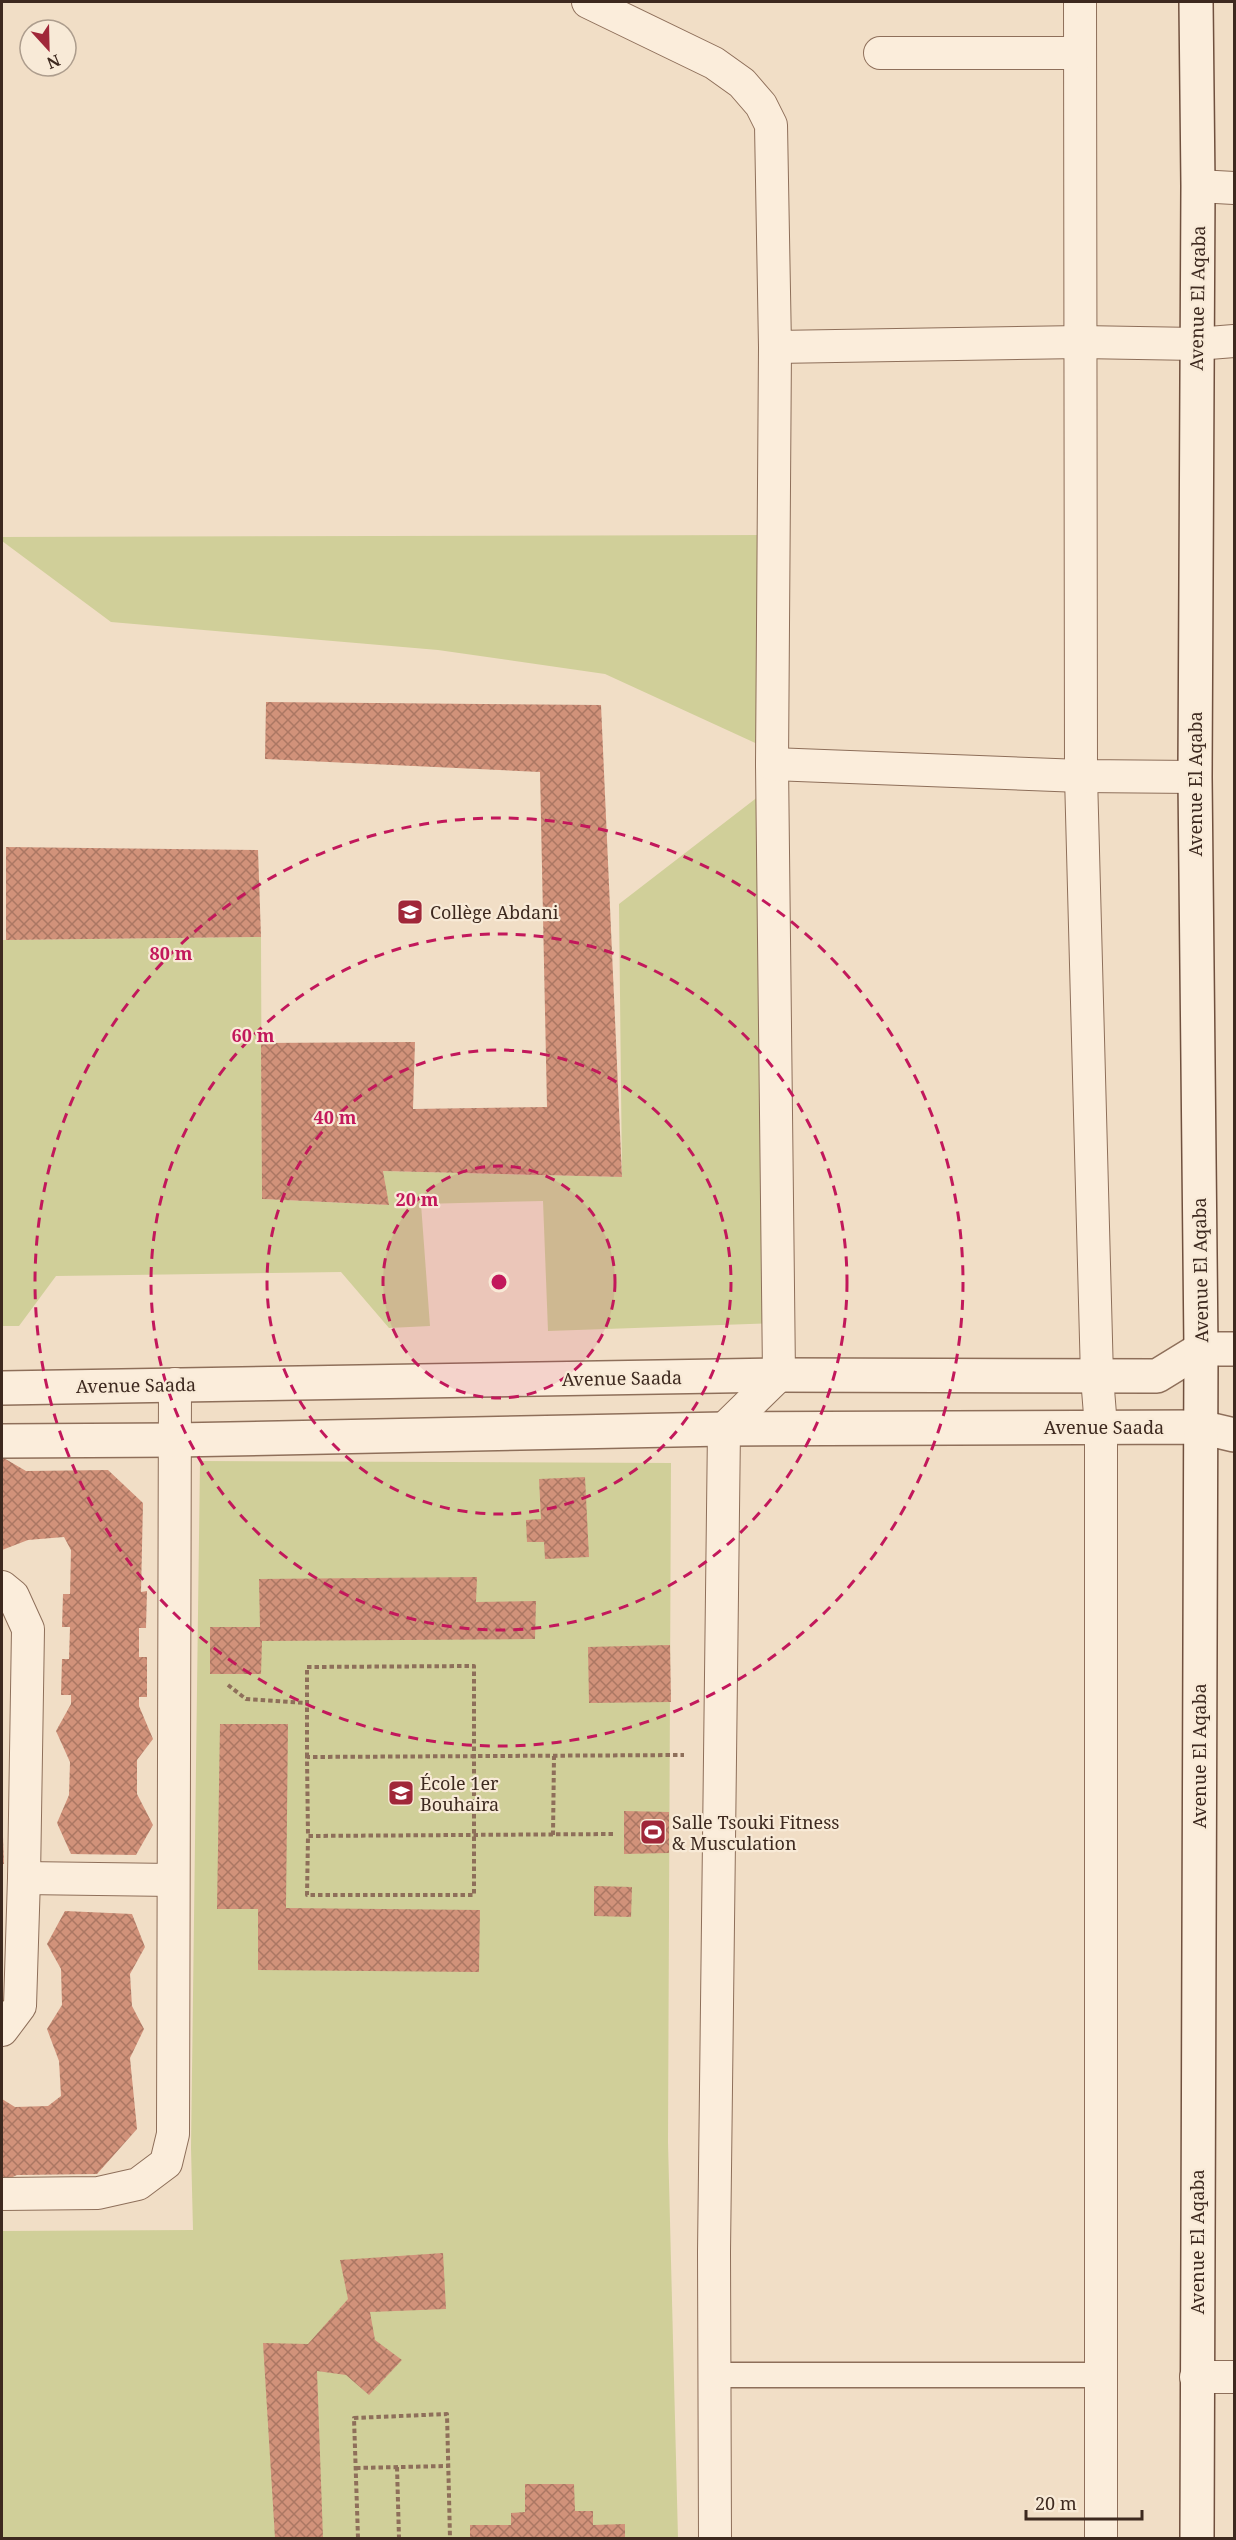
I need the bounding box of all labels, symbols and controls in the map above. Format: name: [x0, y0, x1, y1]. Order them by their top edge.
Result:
north arrow: [18, 18, 78, 78]
text: N: [43, 49, 64, 75]
street label: Avenue El Aqaba: [1184, 225, 1210, 371]
street label: Avenue El Aqaba: [1183, 711, 1207, 857]
school or university icon: Collège Abdani: [395, 897, 425, 927]
place label: Collège Abdani: [430, 900, 559, 924]
text: 80 m: [150, 941, 193, 965]
text: 60 m: [232, 1023, 275, 1047]
text: 40 m: [314, 1105, 357, 1129]
text: 20 m: [396, 1187, 439, 1211]
street label: Avenue El Aqaba: [1187, 1197, 1213, 1343]
centre of rings: [489, 1272, 509, 1292]
street label: Avenue Saada: [562, 1365, 682, 1391]
street label: Avenue Saada: [76, 1372, 196, 1398]
street label: Avenue Saada: [1044, 1415, 1164, 1439]
street label: Avenue El Aqaba: [1187, 1683, 1211, 1829]
place label: École 1er Bouhaira: [420, 1771, 499, 1816]
school or university icon: École 1er Bouhaira: [386, 1778, 416, 1808]
place label: Salle Tsouki Fitness & Musculation: [672, 1810, 839, 1855]
sports icon: Salle Tsouki Fitness & Musculation: [638, 1817, 668, 1847]
street label: Avenue El Aqaba: [1185, 2169, 1209, 2315]
scale bar: [1026, 2483, 1142, 2521]
text: 20 m: [1035, 2491, 1077, 2515]

